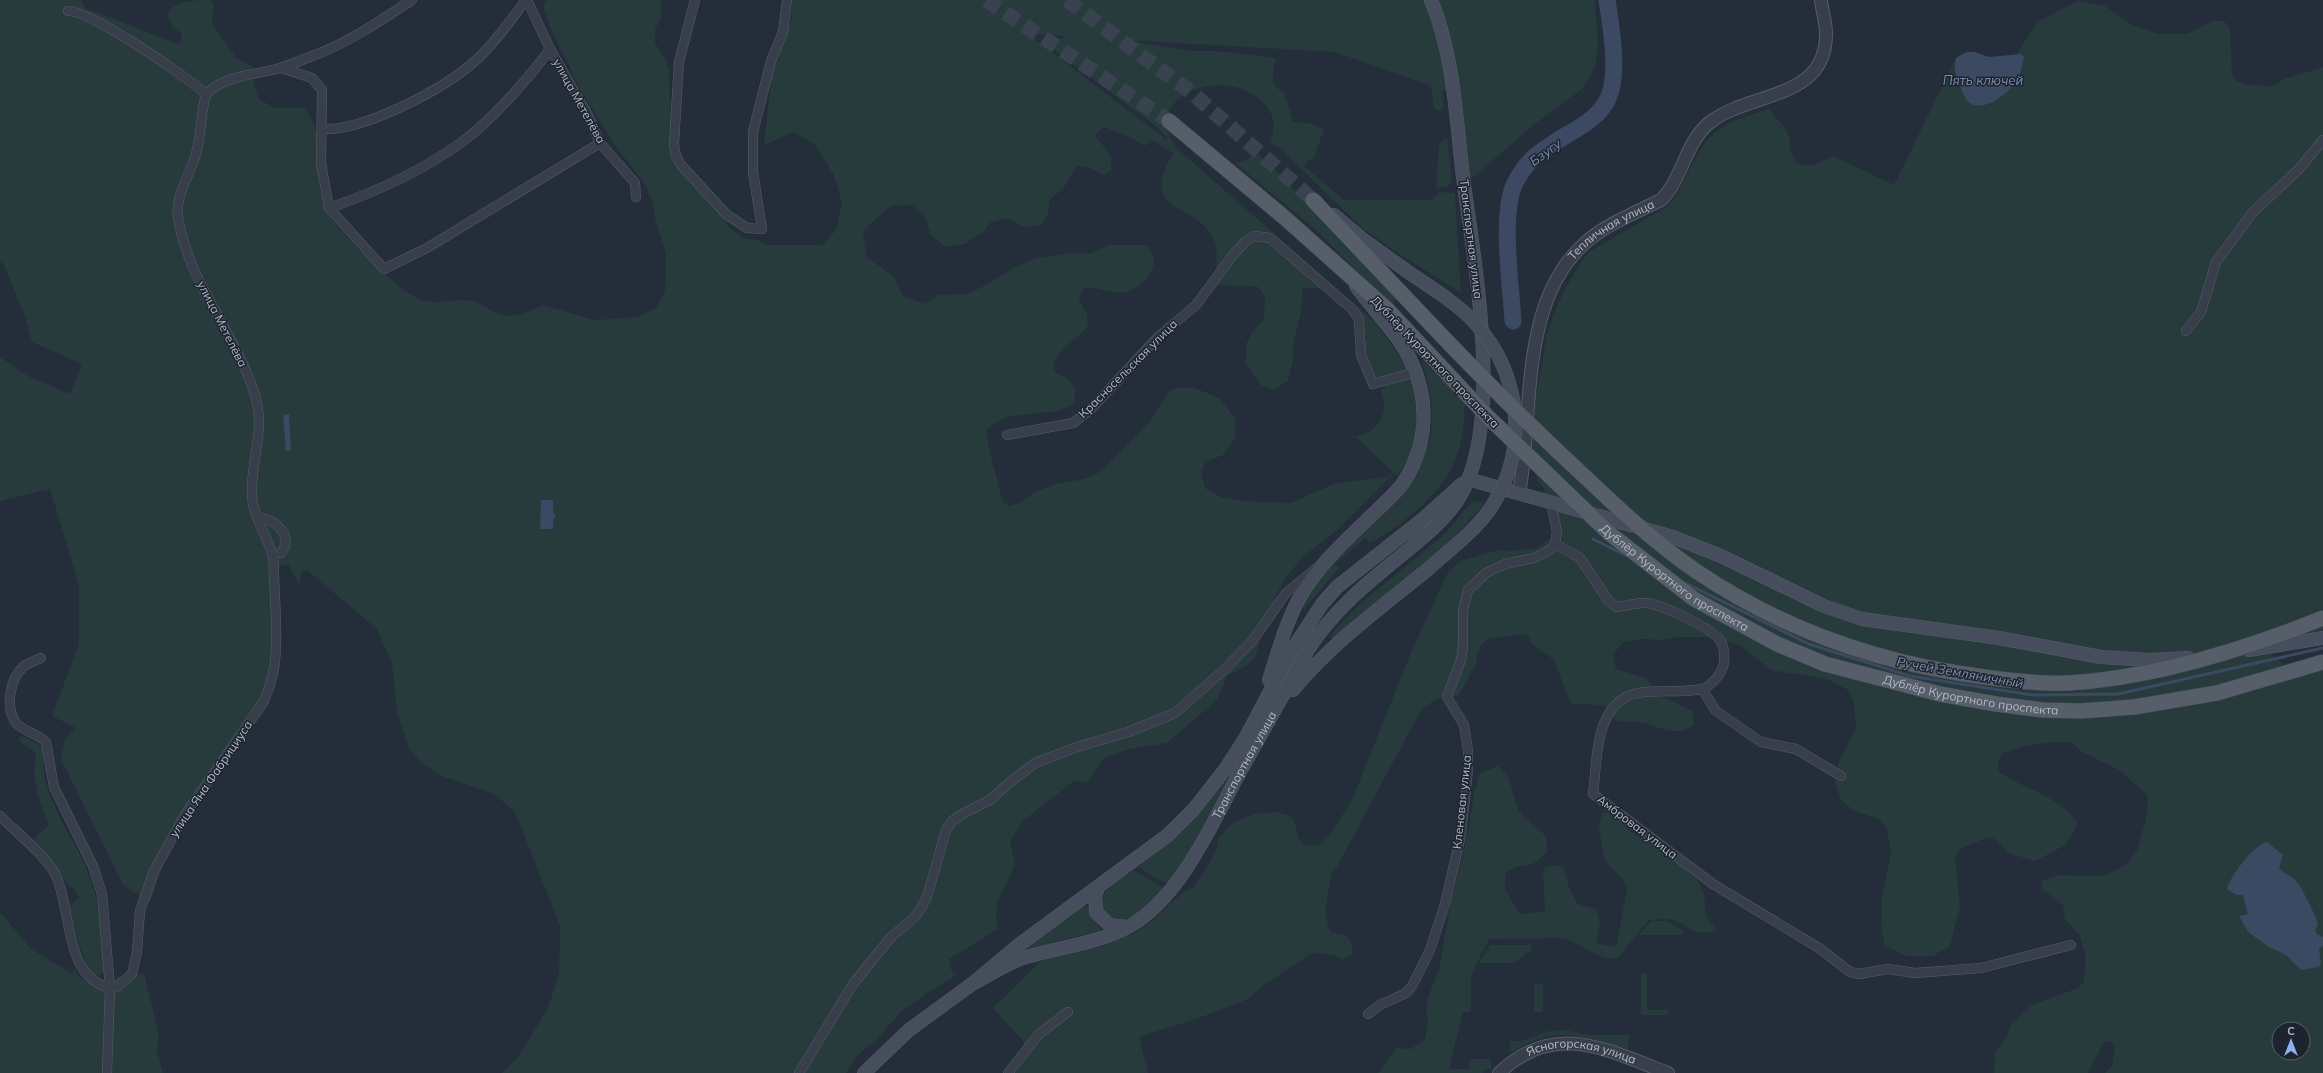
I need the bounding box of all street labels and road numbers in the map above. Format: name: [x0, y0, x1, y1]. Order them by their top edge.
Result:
street label: улица Метелёва: [550, 56, 609, 146]
street label: Транспортная улица: [1457, 178, 1486, 300]
street label: Тепличная улица: [1564, 196, 1657, 263]
street label: улица Метелёва: [194, 278, 251, 369]
street label: Дублёр Курортного проспекта: [1368, 292, 1503, 431]
street label: Красносельская улица: [1075, 316, 1180, 421]
street label: Дублёр Курортного проспекта: [1597, 521, 1752, 634]
street label: Дублёр Курортного проспекта: [1882, 671, 2059, 717]
street label: Транспортная улица: [1209, 709, 1280, 821]
street label: улица Яна Фабрициуса: [166, 718, 255, 840]
street label: Кленовая улица: [1449, 754, 1474, 850]
street label: Амбровая улица: [1594, 791, 1681, 862]
street label: Ясногорская улица: [1524, 1035, 1638, 1067]

